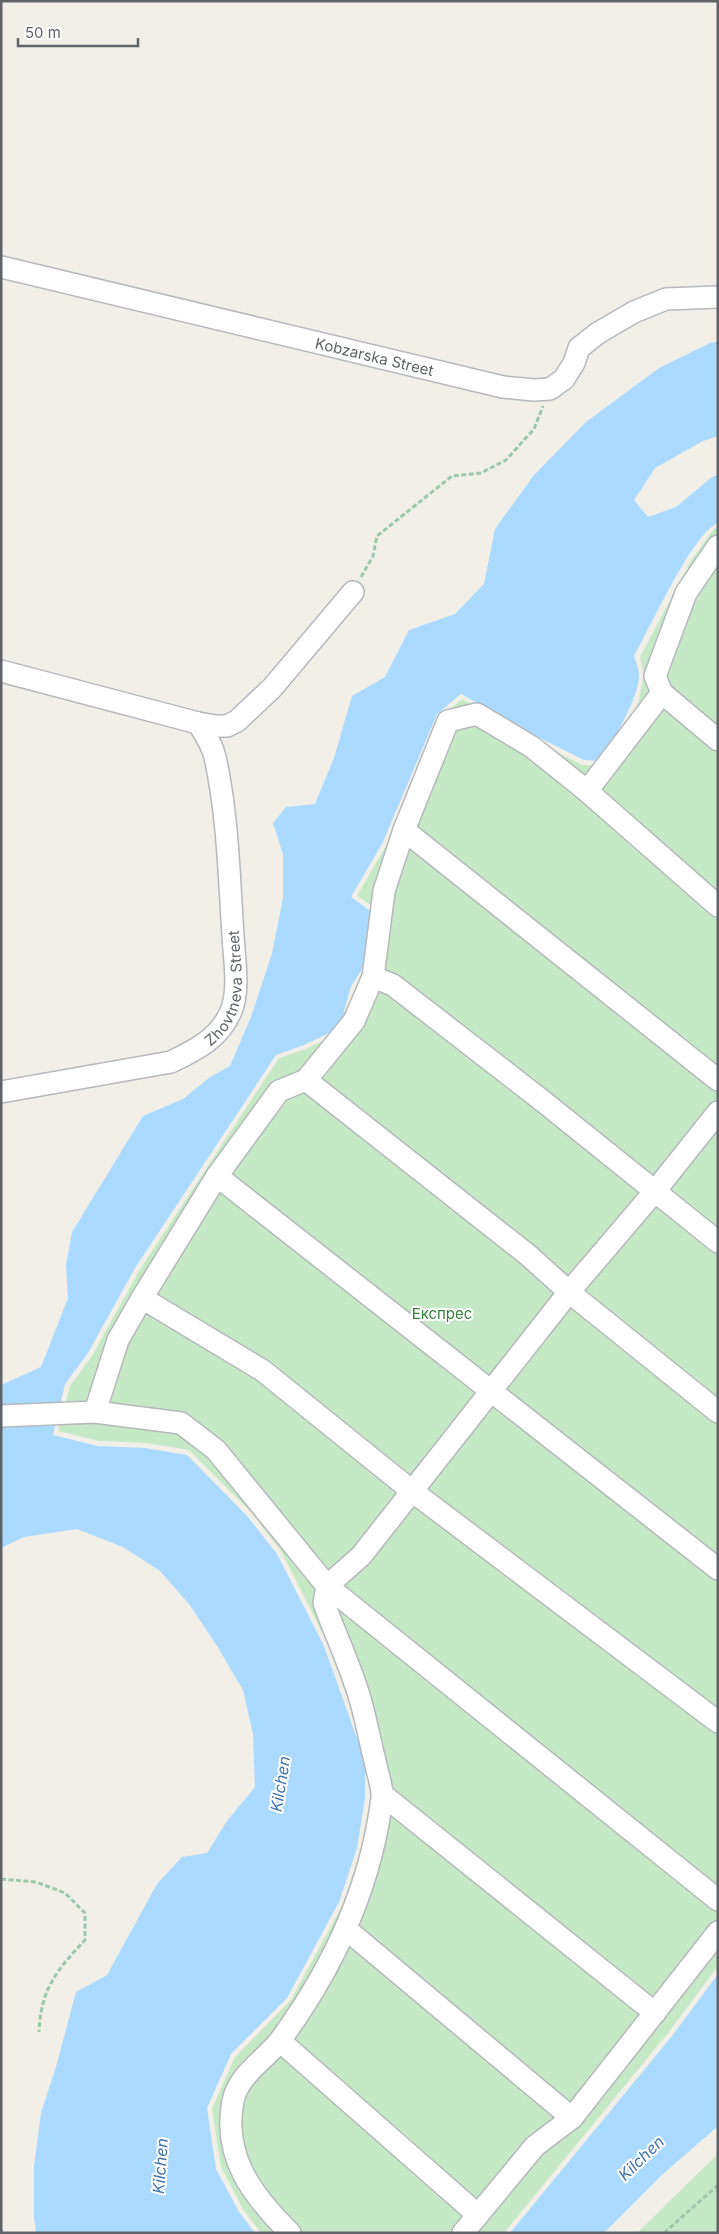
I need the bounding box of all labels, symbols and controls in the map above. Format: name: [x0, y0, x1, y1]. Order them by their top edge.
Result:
scale bar: [18, 15, 138, 47]
text: 50 m: [25, 23, 61, 42]
street label: Kobzarska Street: [313, 333, 436, 380]
street label: Zhovtneva Street: [200, 930, 245, 1049]
park label: Експрес: [412, 1304, 472, 1323]
water label: Kilchen: [266, 1755, 294, 1813]
water label: Kilchen: [614, 2131, 668, 2185]
water label: Kilchen: [148, 2137, 172, 2195]

